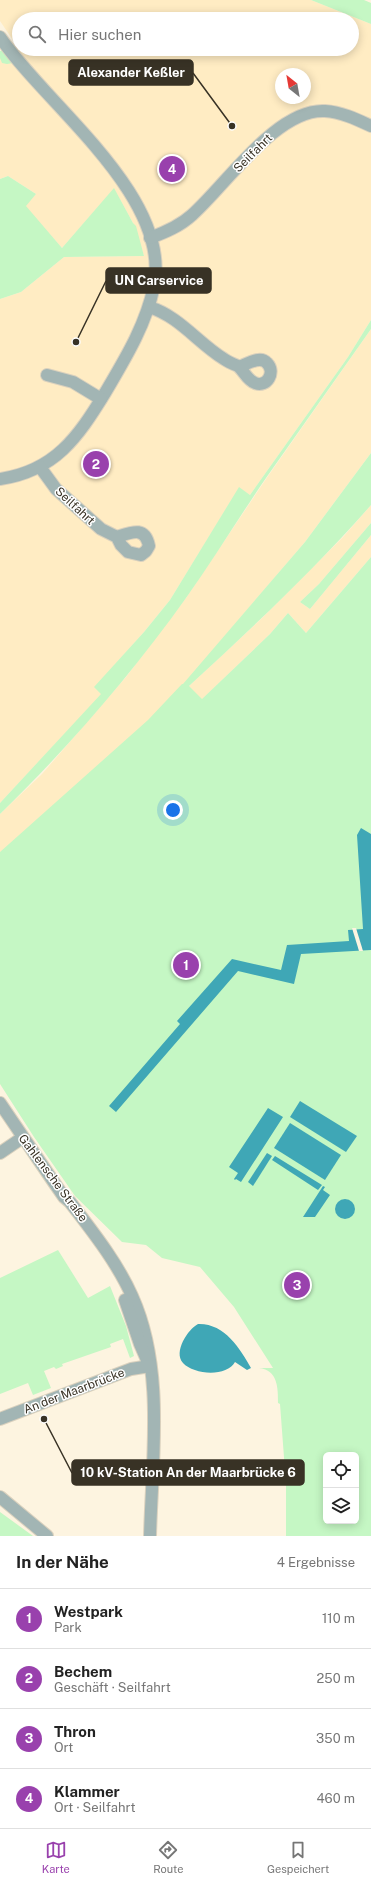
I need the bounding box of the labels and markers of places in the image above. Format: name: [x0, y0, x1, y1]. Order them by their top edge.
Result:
callout: Alexander Keßler: [69, 60, 193, 85]
pin: 4: [159, 154, 185, 184]
callout: UN Carservice: [106, 268, 211, 293]
pin: 2: [83, 449, 109, 479]
pin: 1: [173, 950, 199, 980]
pin: 3: [284, 1270, 310, 1300]
callout: 10 kV-Station An der Maarbrücke 6: [72, 1460, 304, 1485]

